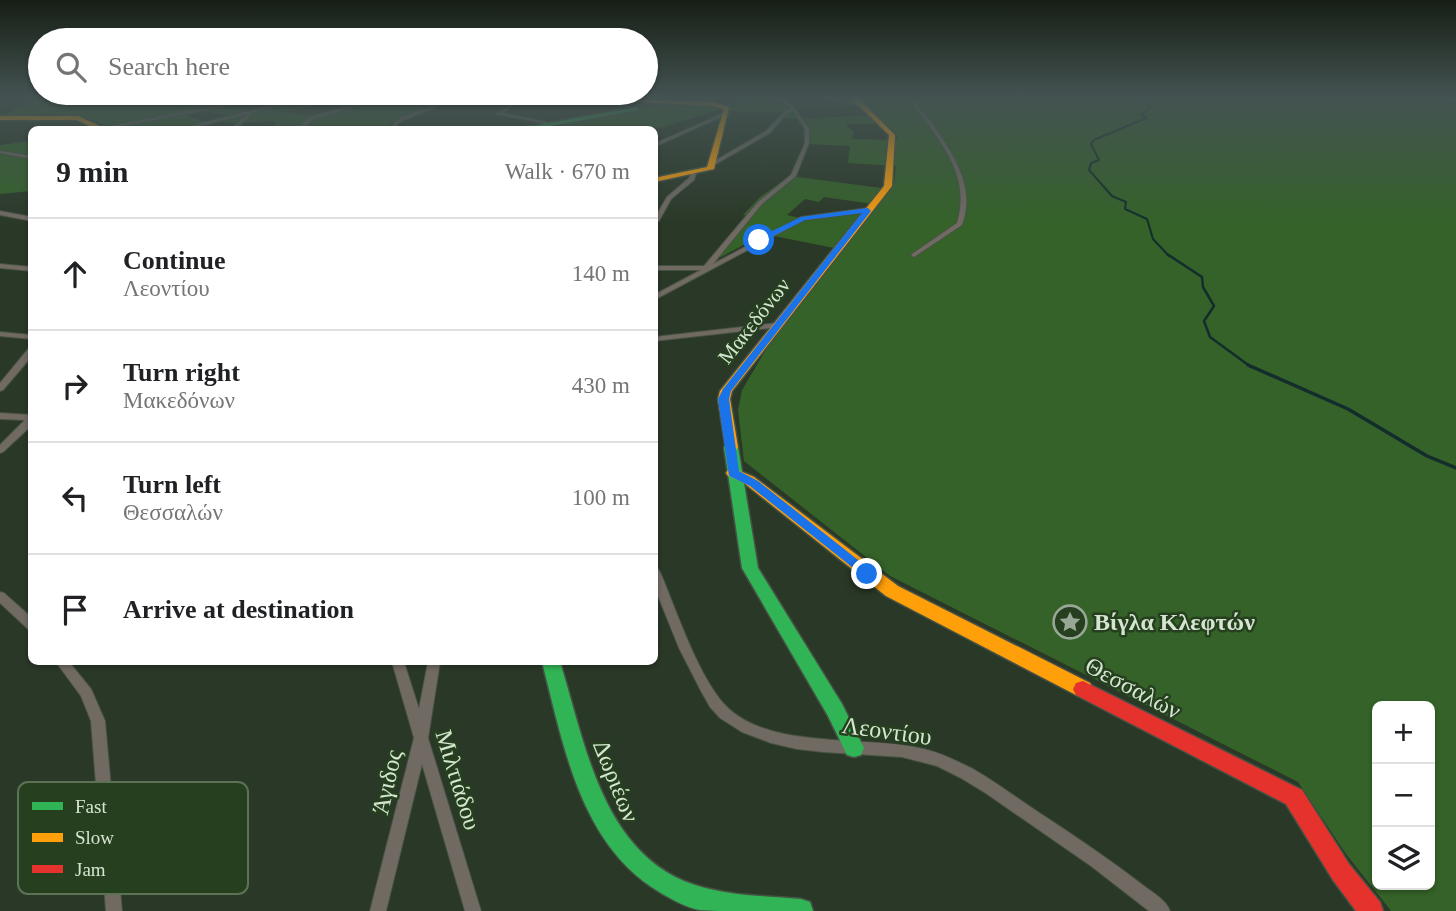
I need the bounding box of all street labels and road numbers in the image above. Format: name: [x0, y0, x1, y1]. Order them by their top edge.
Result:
street label: Μακεδόνων: [713, 273, 795, 369]
street label: Θεσσαλών: [1081, 652, 1185, 724]
street label: Λεοντίου: [840, 712, 934, 750]
street label: Μιλτιάδου: [430, 727, 486, 833]
street label: Δωριέων: [588, 736, 644, 826]
street label: Άγιδος: [367, 747, 407, 817]

